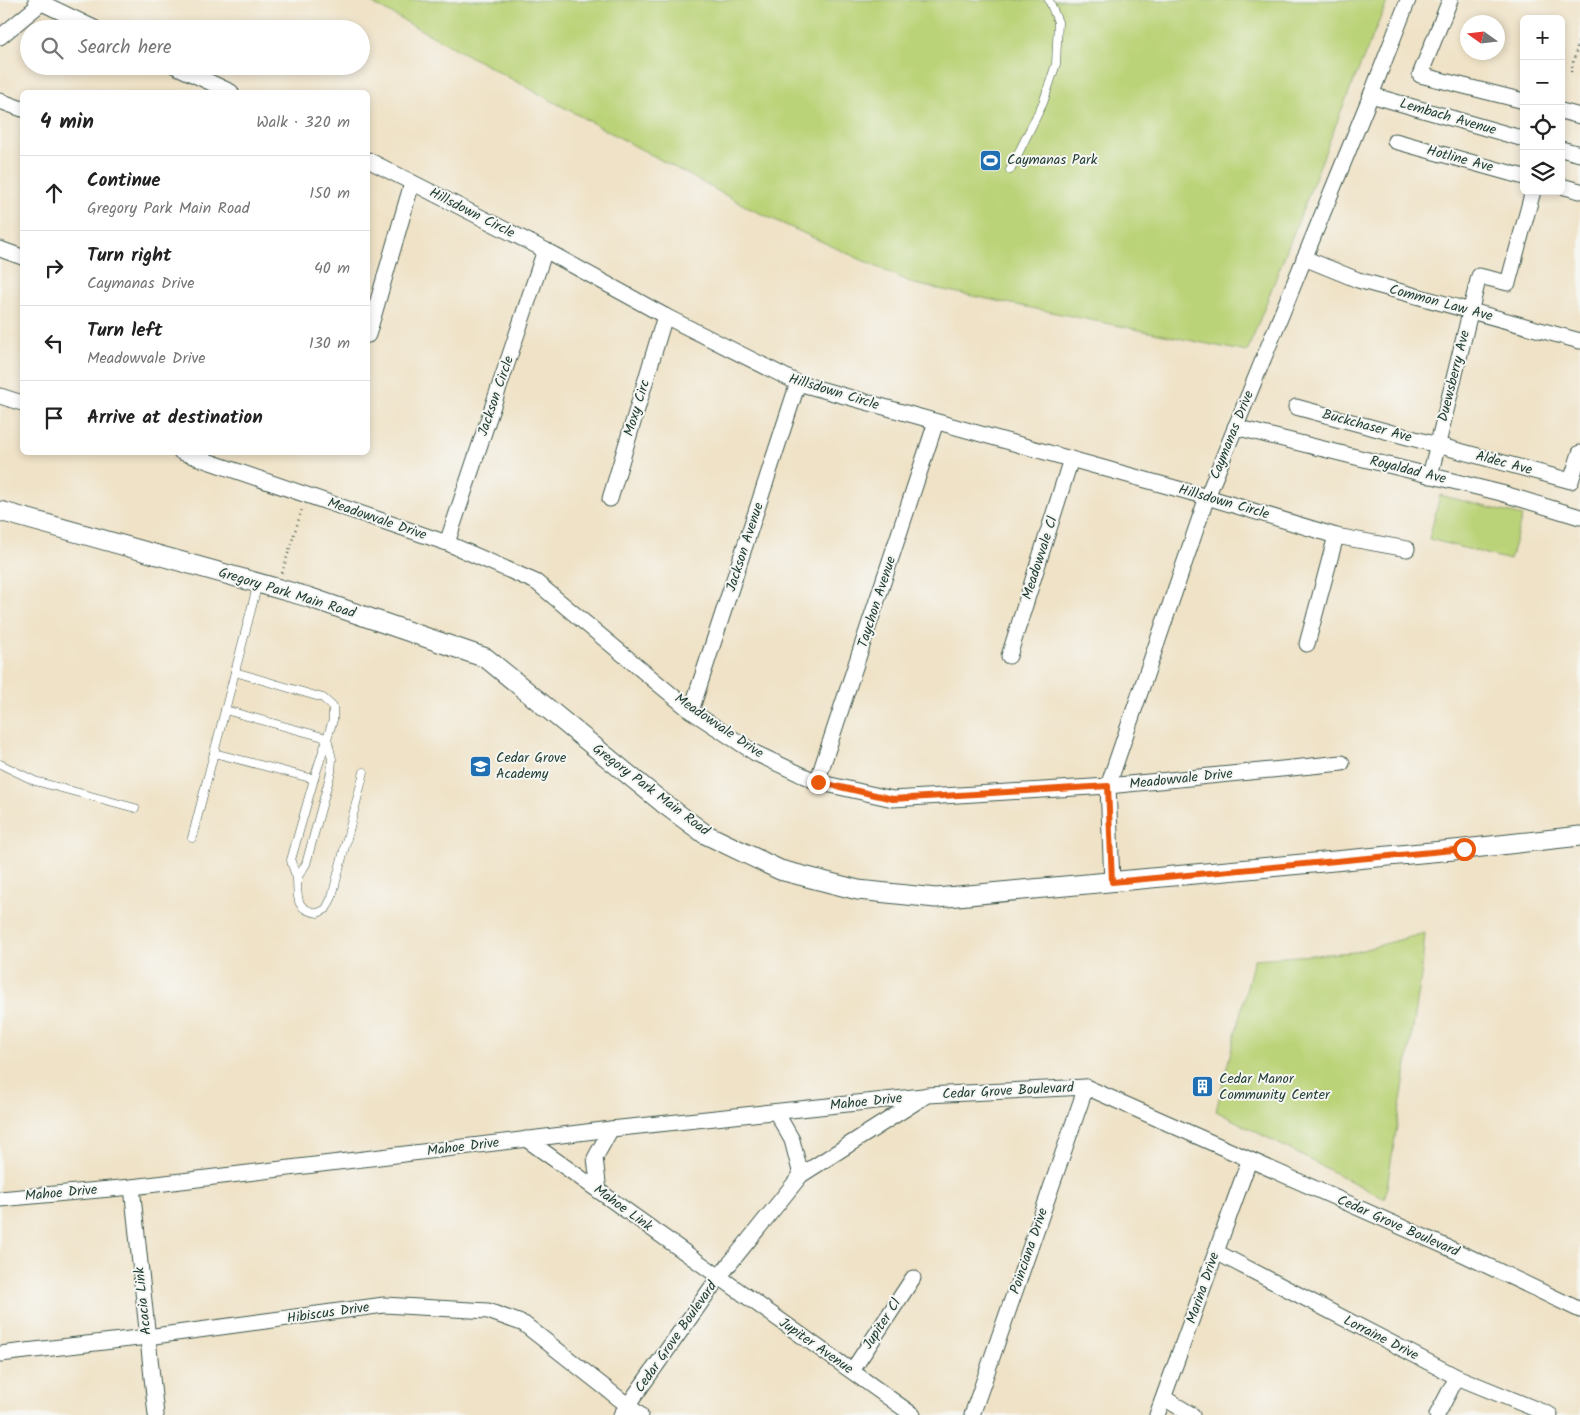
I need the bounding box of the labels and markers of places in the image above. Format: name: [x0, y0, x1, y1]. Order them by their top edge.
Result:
sports icon: Caymanas Park: [979, 148, 1003, 172]
place label: Caymanas Park: [1007, 149, 1098, 171]
place label: Cedar Grove Academy: [496, 747, 567, 785]
school or university icon: Cedar Grove Academy: [468, 754, 492, 778]
place label: Cedar Manor Community Center: [1219, 1068, 1331, 1106]
building icon: Cedar Manor Community Center: [1191, 1075, 1215, 1099]

